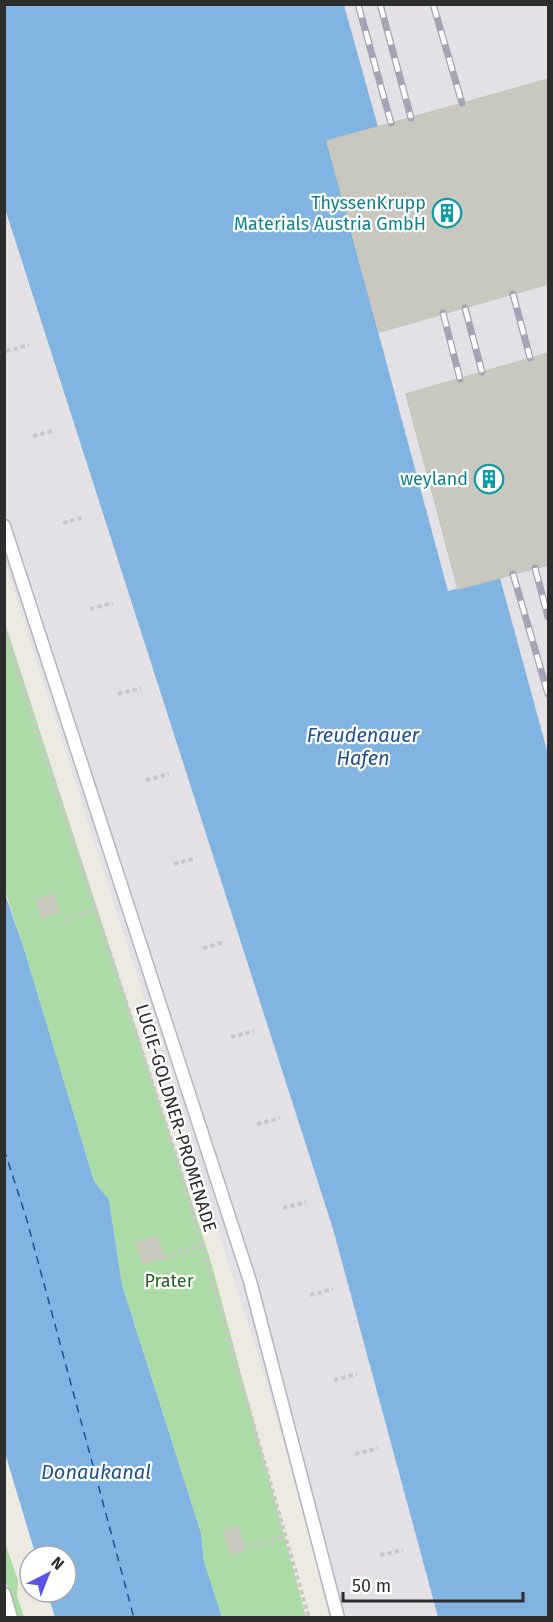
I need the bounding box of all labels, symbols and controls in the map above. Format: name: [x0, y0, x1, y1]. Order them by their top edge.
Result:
place label: ThyssenKrupp Materials Austria GmbH: [234, 192, 426, 235]
building icon: ThyssenKrupp Materials Austria GmbH: [431, 197, 463, 229]
building icon: weyland: [473, 463, 505, 495]
place label: weyland: [400, 468, 468, 490]
water label: Freudenauer Hafen: [307, 723, 421, 770]
street label: LUCIE-GOLDNER-PROMENADE: [131, 1001, 221, 1235]
park label: Prater: [144, 1270, 194, 1292]
water label: Donaukanal: [41, 1460, 151, 1484]
north arrow: [18, 1544, 78, 1604]
text: N: [47, 1553, 68, 1574]
scale bar: [343, 1565, 523, 1603]
text: 50 m: [352, 1575, 391, 1597]

